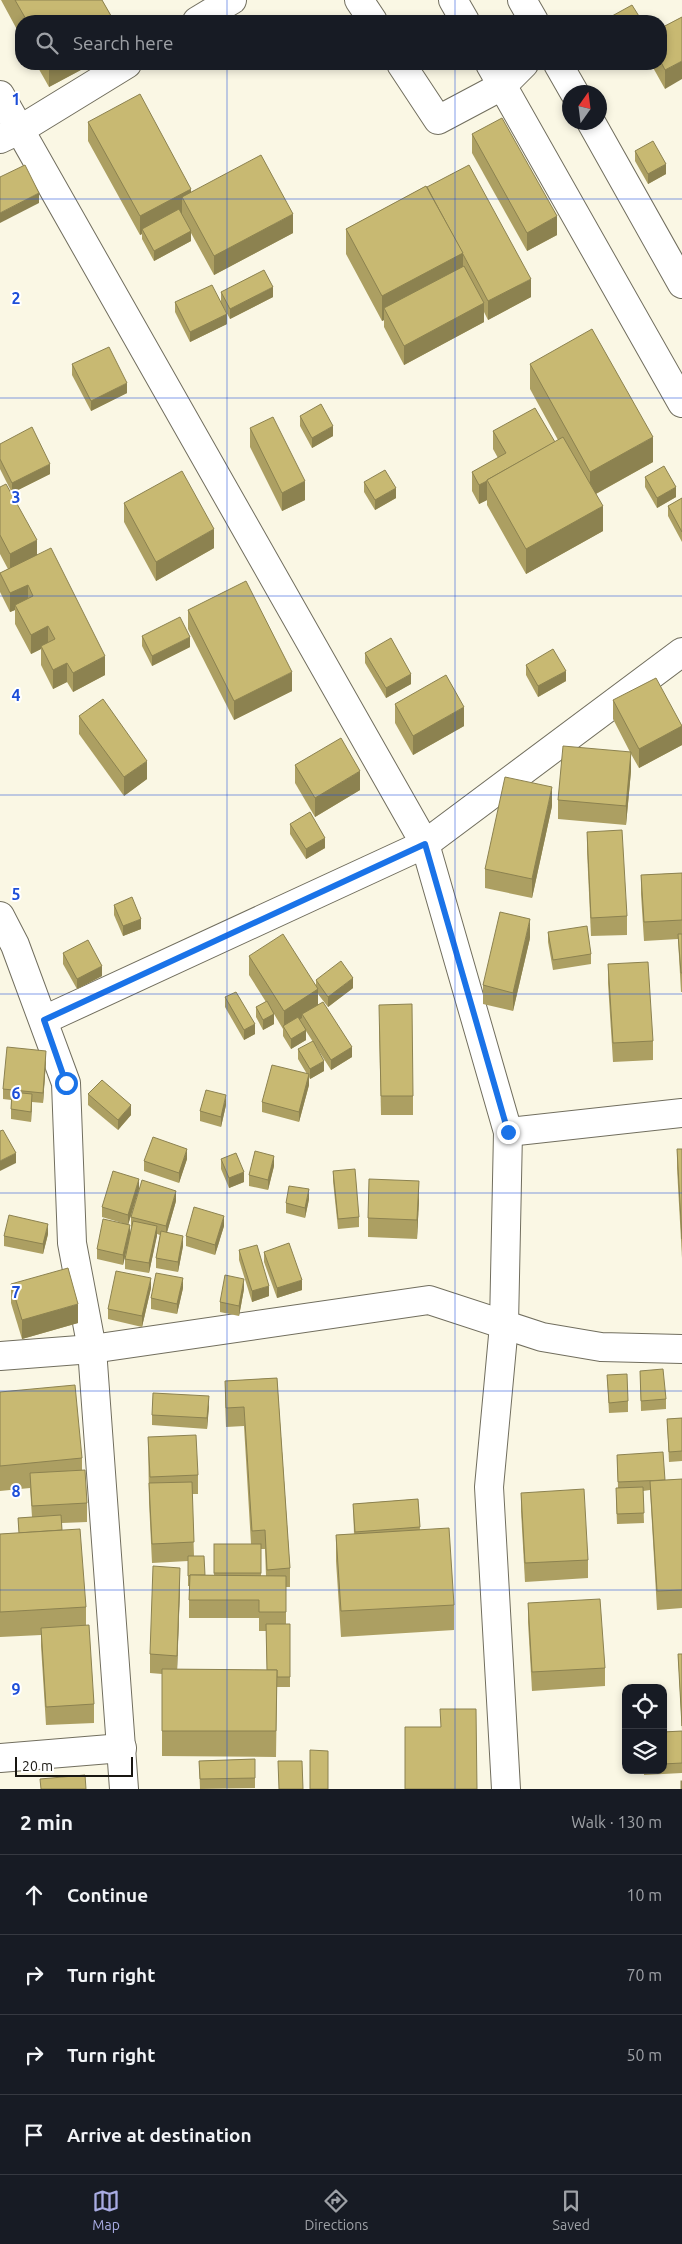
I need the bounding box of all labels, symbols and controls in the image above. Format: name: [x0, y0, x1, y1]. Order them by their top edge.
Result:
search box: [15, 15, 667, 70]
icon: search: [33, 29, 61, 57]
text: Search here: [73, 32, 173, 54]
north arrow: [562, 85, 607, 130]
text: 1: [11, 90, 21, 108]
text: 2: [11, 289, 21, 307]
text: 3: [11, 488, 21, 506]
text: 4: [11, 686, 21, 704]
text: 5: [11, 885, 21, 903]
route start: [55, 1072, 78, 1095]
text: 6: [11, 1084, 21, 1102]
route end: [497, 1121, 520, 1144]
text: 7: [11, 1283, 21, 1301]
text: 8: [11, 1482, 21, 1500]
text: 9: [11, 1680, 21, 1698]
map controls: [622, 1684, 667, 1774]
button: locate: [622, 1684, 667, 1729]
button: layers: [622, 1729, 667, 1774]
scale bar: [15, 1754, 132, 1777]
text: 20 m: [22, 1758, 53, 1774]
text: 2 min: [20, 1810, 73, 1834]
text: Walk · 130 m: [571, 1813, 662, 1831]
icon: ahead: [20, 1881, 48, 1909]
text: Continue: [67, 1884, 148, 1906]
text: 10 m: [626, 1886, 662, 1904]
icon: right: [20, 1961, 48, 1989]
text: Turn right: [67, 1964, 155, 1986]
text: 70 m: [626, 1966, 662, 1984]
icon: right: [20, 2041, 48, 2069]
text: Turn right: [67, 2044, 155, 2066]
text: 50 m: [626, 2046, 662, 2064]
icon: arrive: [20, 2121, 48, 2149]
text: Arrive at destination: [67, 2124, 252, 2146]
tab: Map: [92, 2187, 120, 2233]
tab: Directions: [304, 2187, 368, 2233]
tab: Saved: [553, 2187, 590, 2233]

